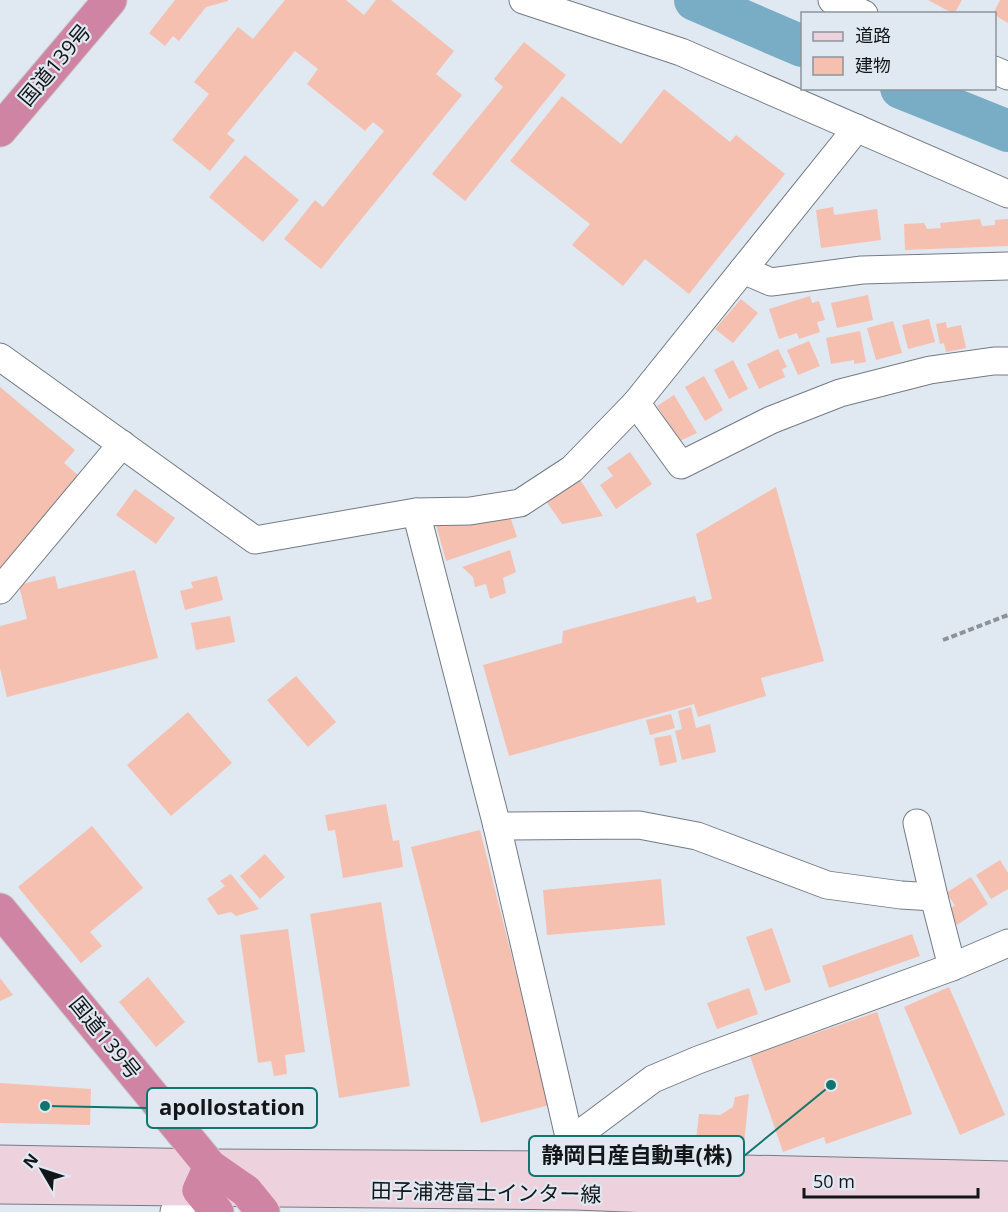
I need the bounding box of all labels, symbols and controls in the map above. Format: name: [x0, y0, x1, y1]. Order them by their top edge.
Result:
legend: [801, 12, 996, 90]
street label: 国道139号: [12, 17, 97, 111]
text: 道路: [855, 23, 891, 47]
text: 建物: [855, 53, 891, 77]
street label: 国道139号: [64, 990, 148, 1085]
callout: apollostation: [147, 1088, 317, 1128]
text: apollostation: [159, 1091, 305, 1121]
callout: 静岡日産自動車(株): [529, 1136, 744, 1176]
text: 静岡日産自動車(株): [542, 1139, 732, 1169]
north arrow: [12, 1140, 72, 1200]
text: N: [18, 1149, 43, 1173]
scale bar: [804, 1161, 978, 1199]
text: 50 m: [813, 1169, 855, 1193]
street label: 田子浦港富士インター線: [370, 1176, 602, 1208]

